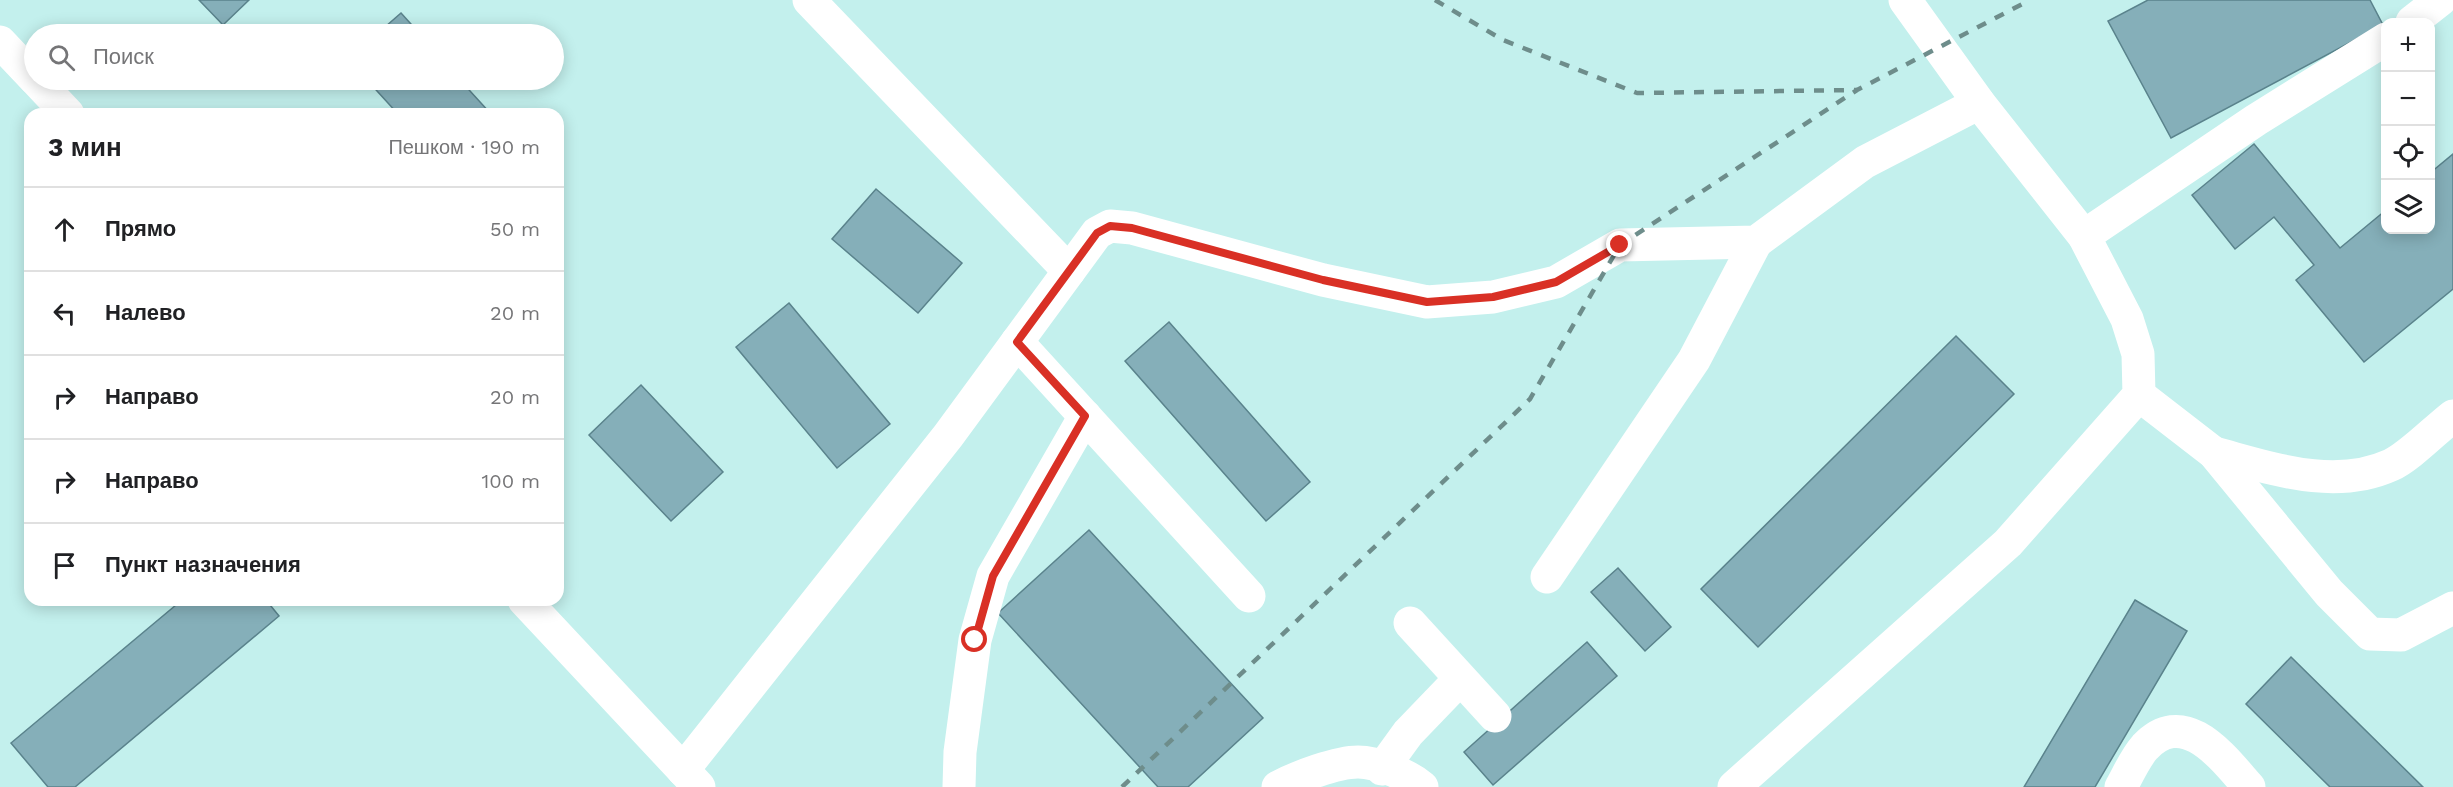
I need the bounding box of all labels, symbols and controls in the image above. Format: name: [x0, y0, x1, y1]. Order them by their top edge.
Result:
map controls: [2381, 18, 2435, 234]
button: +: [2381, 18, 2435, 72]
search box: [24, 24, 564, 90]
icon: search: [45, 41, 78, 74]
text: Поиск: [93, 44, 154, 69]
button: −: [2381, 72, 2435, 126]
button: locate: [2381, 126, 2435, 180]
text: 3 мин: [48, 132, 122, 162]
text: Пешком · 190 m: [388, 135, 540, 159]
button: layers: [2381, 180, 2435, 234]
icon: ahead: [48, 213, 81, 246]
text: Прямо: [105, 216, 176, 241]
text: 50 m: [490, 217, 540, 241]
route end: [1606, 231, 1632, 257]
icon: left: [48, 297, 81, 330]
text: Налево: [105, 300, 186, 325]
text: 20 m: [490, 301, 540, 325]
icon: right: [48, 381, 81, 414]
text: Направо: [105, 384, 199, 409]
text: 20 m: [490, 385, 540, 409]
icon: right: [48, 465, 81, 498]
text: Направо: [105, 468, 199, 493]
text: 100 m: [481, 469, 540, 493]
icon: arrive: [48, 549, 81, 582]
text: Пункт назначения: [105, 552, 301, 577]
route start: [961, 626, 987, 652]

